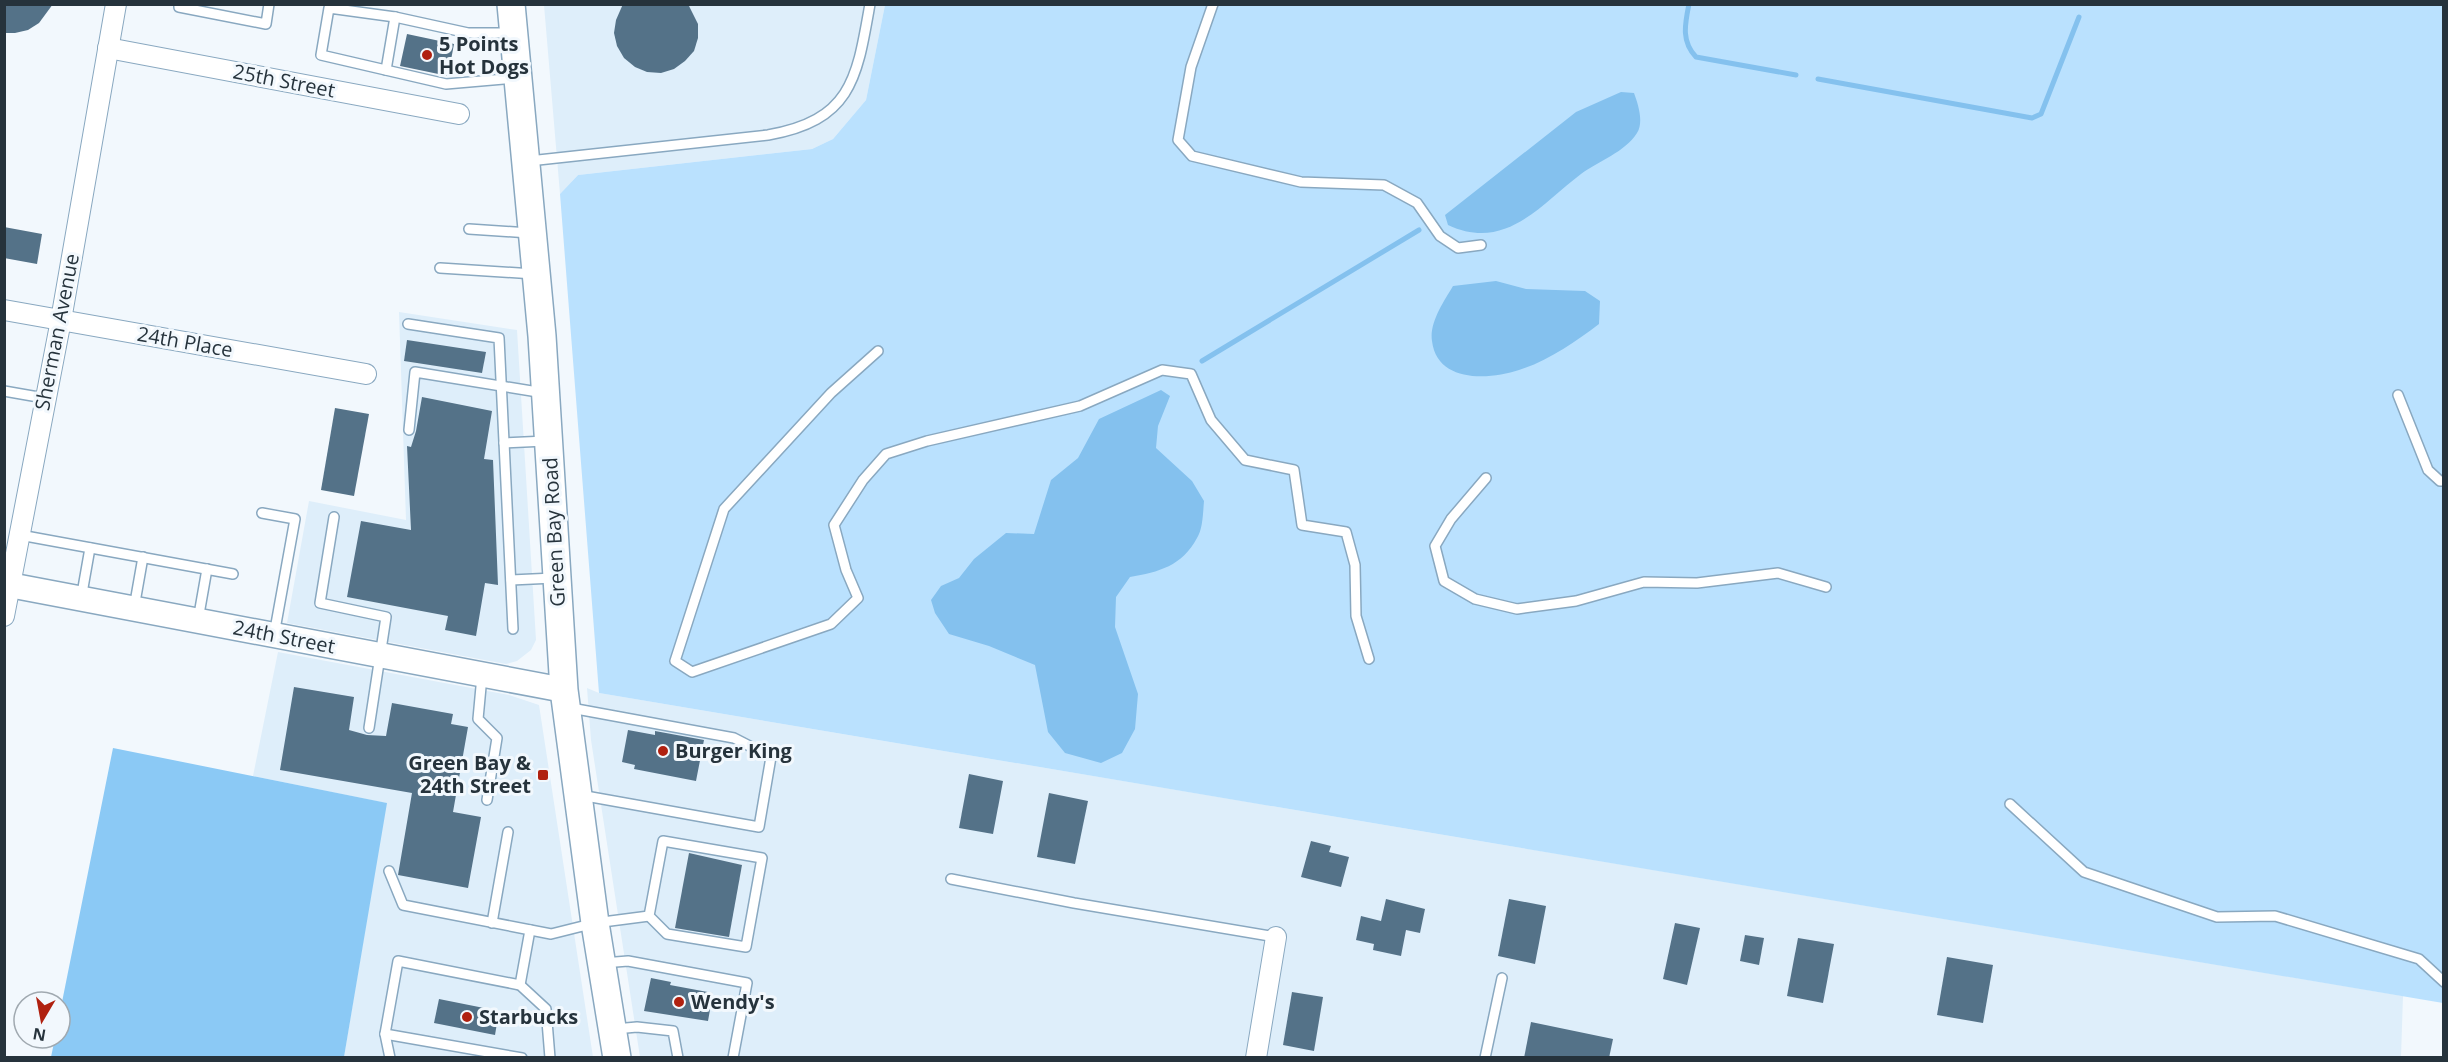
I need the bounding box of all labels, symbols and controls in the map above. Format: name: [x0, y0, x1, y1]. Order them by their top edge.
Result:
place label: 5 Points Hot Dogs: [439, 30, 529, 80]
marker: 5 Points Hot Dogs: [420, 48, 434, 62]
street label: 25th Street: [231, 57, 337, 104]
street label: Sherman Avenue: [28, 251, 85, 413]
street label: 24th Place: [135, 320, 235, 363]
street label: Green Bay Road: [536, 457, 571, 607]
street label: 24th Street: [231, 613, 337, 660]
place label: Burger King: [675, 737, 793, 764]
marker: Burger King: [656, 744, 670, 758]
place label: Green Bay & 24th Street: [408, 749, 531, 799]
marker: Green Bay & 24th Street: [536, 768, 550, 782]
place label: Wendy's: [691, 988, 775, 1015]
north arrow: [12, 990, 72, 1050]
marker: Wendy's: [672, 995, 686, 1009]
place label: Starbucks: [479, 1003, 578, 1030]
marker: Starbucks: [460, 1010, 474, 1024]
text: N: [31, 1023, 48, 1047]

